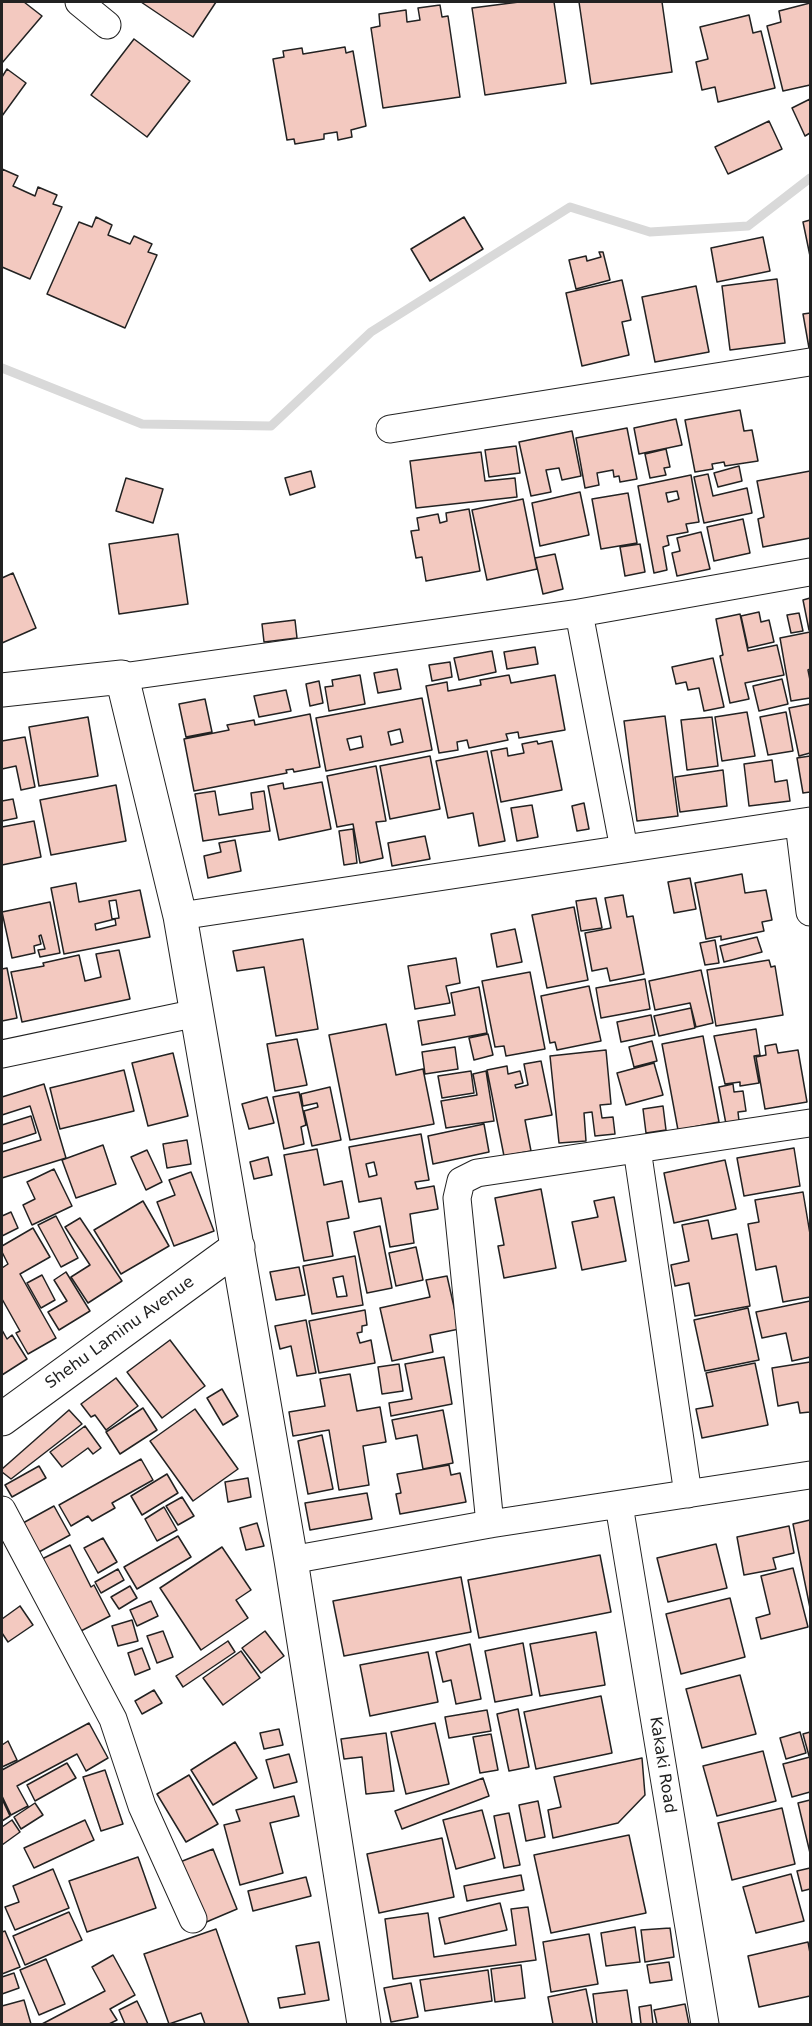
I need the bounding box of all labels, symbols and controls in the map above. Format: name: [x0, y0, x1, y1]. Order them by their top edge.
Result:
street label: Shehu Laminu Avenue: [42, 1273, 198, 1393]
street label: Kakaki Road: [645, 1715, 679, 1815]

